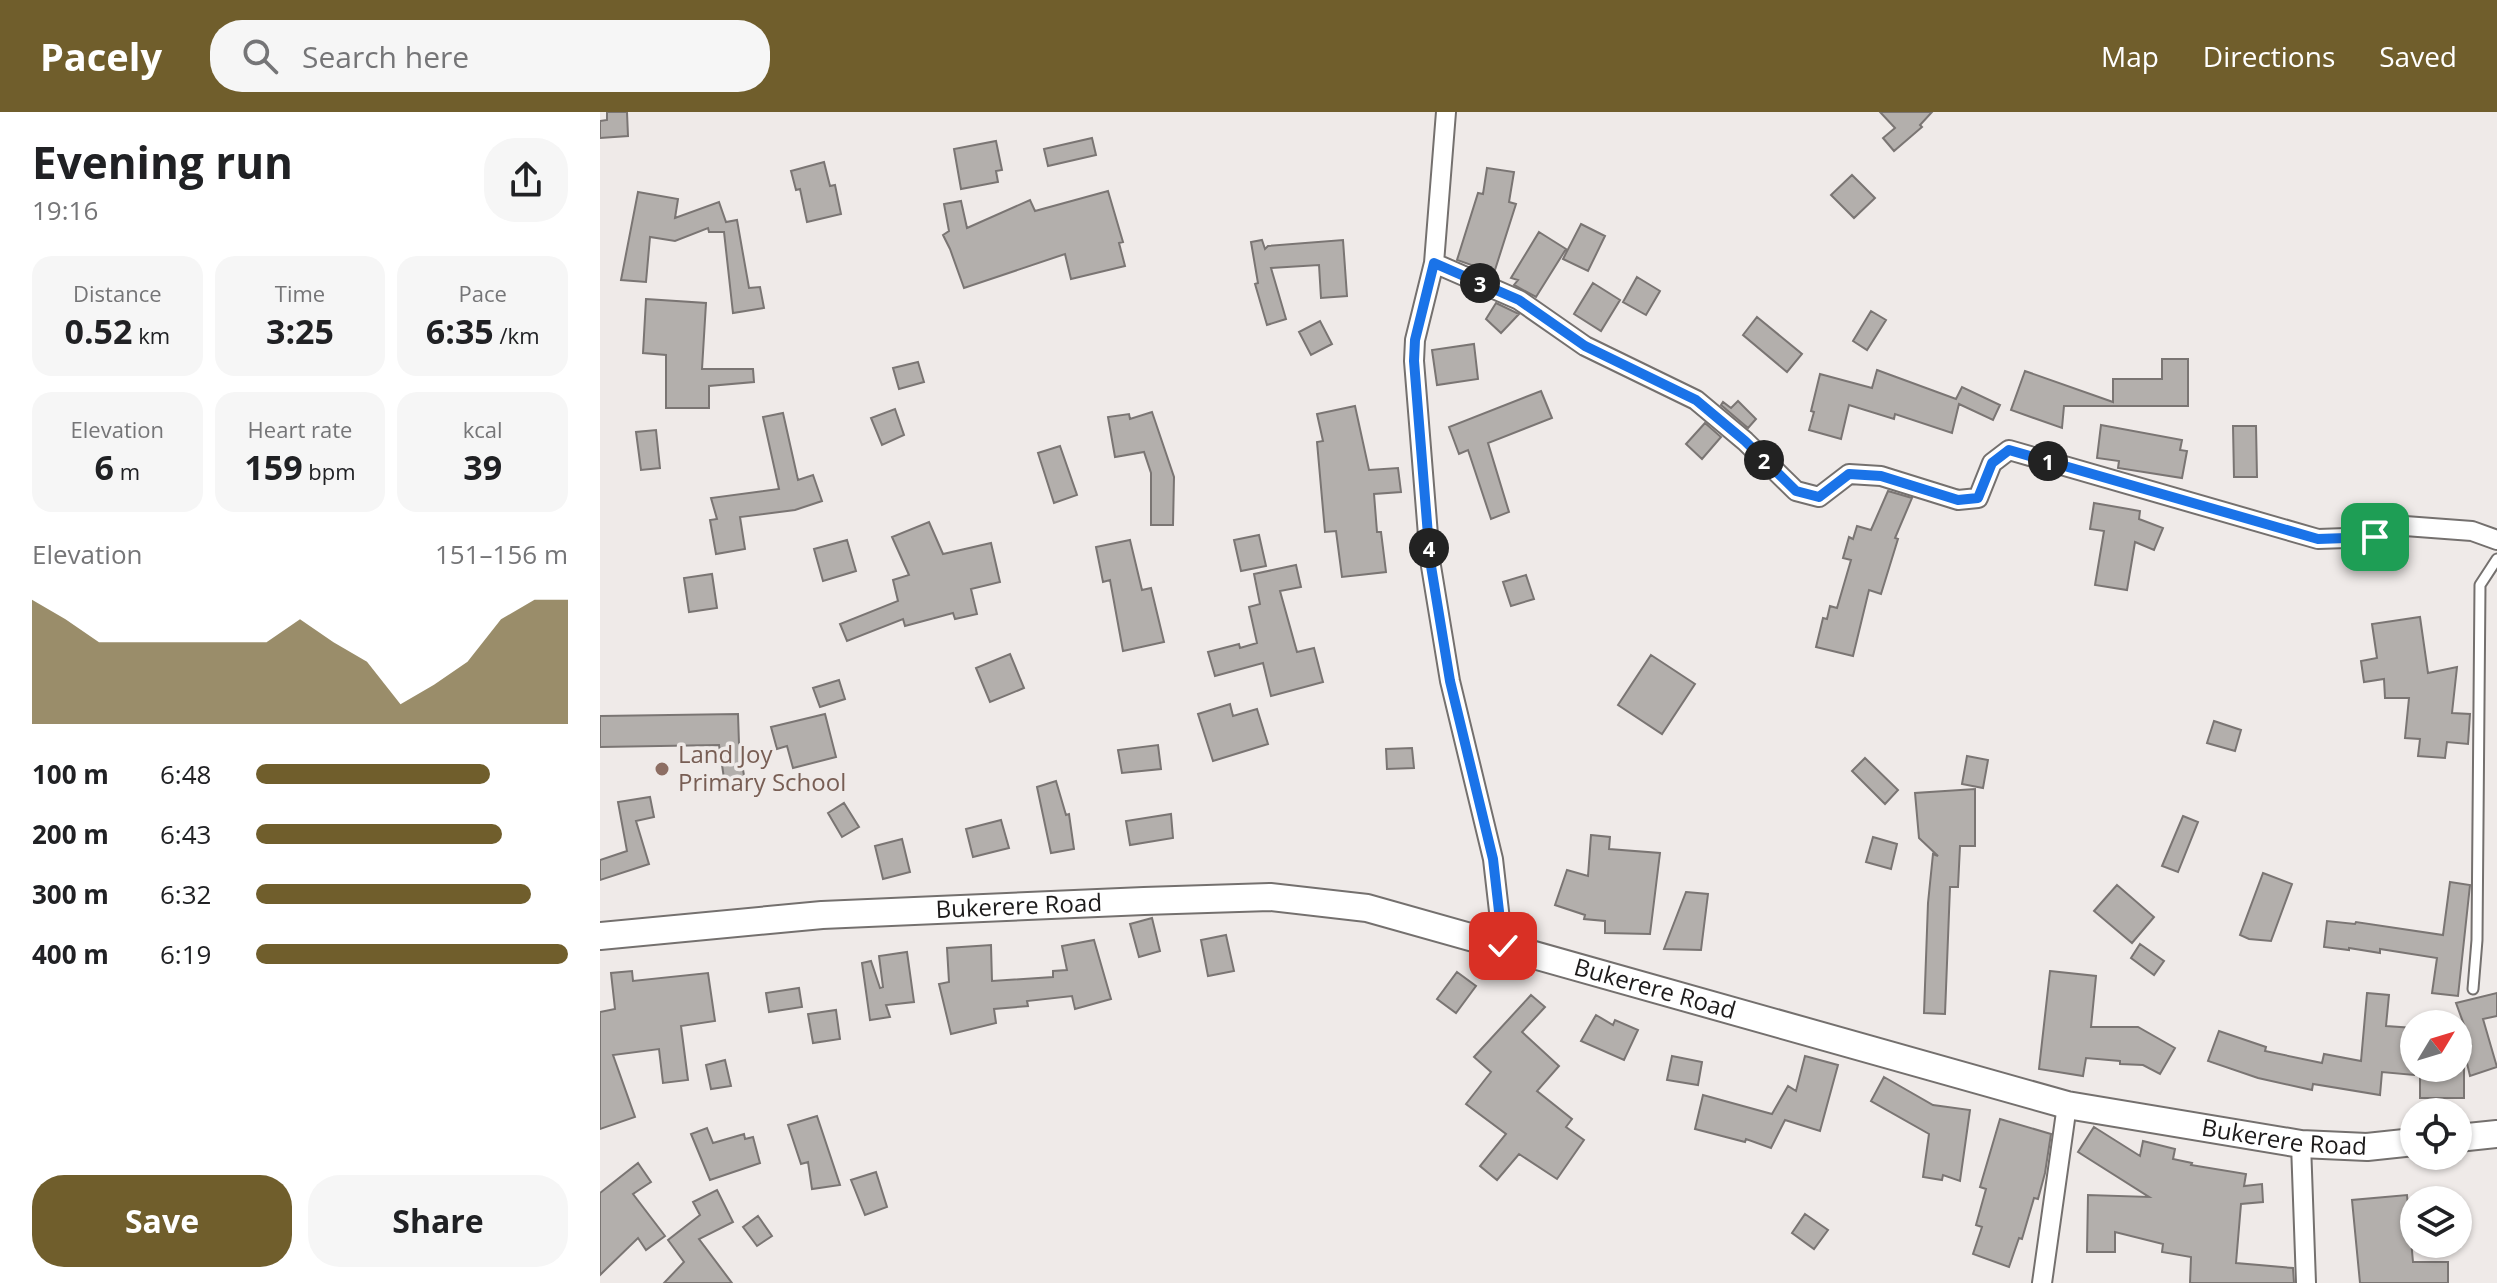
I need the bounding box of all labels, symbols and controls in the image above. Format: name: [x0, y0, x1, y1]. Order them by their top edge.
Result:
search box: [210, 20, 770, 92]
text: Pacely: [40, 30, 162, 82]
icon: search: [238, 34, 282, 78]
text: Search here: [302, 36, 469, 77]
text: Map: [2101, 37, 2159, 75]
text: Directions: [2203, 37, 2335, 75]
text: Saved: [2379, 37, 2457, 75]
text: Evening run: [32, 132, 293, 192]
button: share: [484, 138, 568, 222]
text: 19:16: [32, 192, 98, 228]
pin: 3: [1460, 263, 1500, 303]
text: 3: [1474, 268, 1486, 298]
text: Distance: [73, 278, 162, 308]
text: Time: [275, 278, 325, 308]
text: Pace: [458, 278, 507, 308]
text: 0.52: [64, 308, 133, 354]
text: 3:25: [266, 308, 334, 354]
text: 6:35: [426, 308, 494, 354]
text: km: [133, 320, 170, 350]
text: /km: [494, 320, 540, 350]
text: Elevation: [71, 414, 164, 444]
text: Heart rate: [248, 414, 352, 444]
text: kcal: [463, 414, 503, 444]
pin: 2: [1744, 440, 1784, 480]
pin: 1: [2028, 441, 2068, 481]
text: 6: [95, 444, 114, 490]
text: 159: [244, 444, 303, 490]
text: 39: [463, 444, 502, 490]
text: 2: [1758, 445, 1770, 475]
text: 1: [2042, 446, 2054, 476]
text: m: [114, 456, 140, 486]
text: bpm: [303, 456, 356, 486]
pin: [2341, 503, 2409, 571]
icon: arrive: [2353, 515, 2397, 559]
pin: 4: [1409, 528, 1449, 568]
text: 4: [1423, 533, 1435, 563]
text: Elevation: [32, 536, 142, 572]
text: 151–156 m: [435, 536, 568, 572]
place label: Land Joy Primary School: [678, 737, 846, 798]
text: 100 m: [32, 756, 109, 792]
text: 6:48: [160, 756, 211, 792]
marker: Land Joy Primary School: [653, 760, 671, 778]
text: 200 m: [32, 816, 109, 852]
text: 6:43: [160, 816, 211, 852]
text: 300 m: [32, 876, 109, 912]
text: 6:32: [160, 876, 211, 912]
street label: Bukerere Road: [935, 885, 1103, 925]
pin: [1469, 912, 1537, 980]
icon: check: [1481, 924, 1525, 968]
text: 400 m: [32, 936, 109, 972]
text: 6:19: [160, 936, 211, 972]
street label: Bukerere Road: [1571, 949, 1740, 1026]
north arrow: [2400, 1010, 2472, 1082]
map controls: [2400, 1010, 2472, 1258]
button: locate: [2400, 1098, 2472, 1170]
street label: Bukerere Road: [2199, 1110, 2368, 1162]
button: Save: [32, 1175, 292, 1267]
button: Share: [308, 1175, 568, 1267]
button: layers: [2400, 1186, 2472, 1258]

